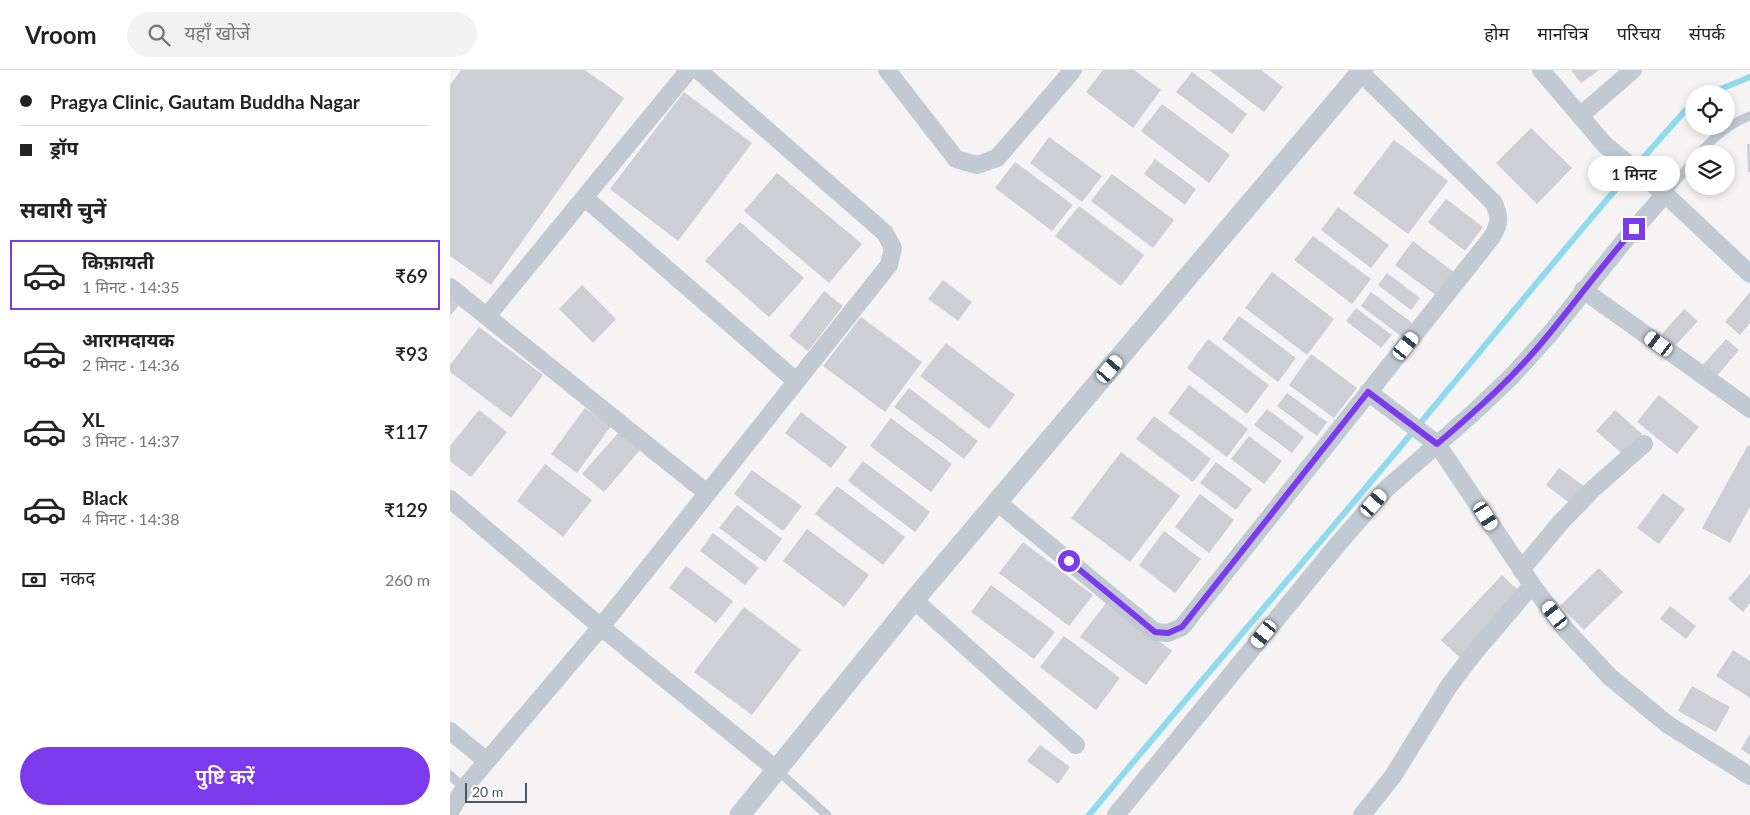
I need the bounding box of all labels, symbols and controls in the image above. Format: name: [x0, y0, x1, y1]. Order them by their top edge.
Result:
search box: [127, 12, 477, 57]
text: Vroom: [25, 20, 97, 49]
icon: search: [145, 21, 173, 49]
text: यहाँ खोजें: [185, 21, 250, 44]
text: होम: [1484, 22, 1509, 44]
text: मानचित्र: [1537, 22, 1589, 44]
text: परिचय: [1617, 22, 1661, 44]
text: संपर्क: [1689, 22, 1725, 44]
map controls: [1685, 85, 1735, 195]
button: locate: [1685, 85, 1735, 135]
text: Pragya Clinic, Gautam Buddha Nagar: [50, 90, 360, 113]
text: ड्रॉप: [50, 136, 78, 159]
button: layers: [1685, 145, 1735, 195]
callout: 1 मिनट: [1588, 156, 1680, 192]
text: 1 मिनट: [1611, 164, 1657, 183]
text: सवारी चुनें: [20, 196, 106, 223]
route end: [1623, 218, 1645, 240]
text: किफ़ायती: [82, 250, 154, 273]
icon: car: [22, 253, 67, 298]
text: ₹69: [395, 264, 428, 287]
text: 1 मिनट · 14:35: [82, 277, 180, 296]
text: आरामदायक: [82, 328, 174, 351]
car: [1642, 329, 1675, 359]
car: [1390, 330, 1421, 362]
icon: car: [22, 331, 67, 376]
text: ₹93: [395, 342, 428, 365]
car: [1094, 353, 1125, 385]
text: 2 मिनट · 14:36: [82, 355, 180, 374]
text: XL: [82, 408, 105, 431]
icon: car: [22, 409, 67, 454]
text: ₹117: [384, 420, 428, 443]
text: 3 मिनट · 14:37: [82, 431, 180, 450]
text: Black: [82, 486, 128, 509]
icon: car: [22, 487, 67, 532]
car: [1358, 487, 1389, 519]
text: ₹129: [384, 498, 428, 521]
car: [1471, 499, 1500, 533]
text: 4 मिनट · 14:38: [82, 509, 180, 528]
route start: [1058, 550, 1080, 572]
icon: cash: [20, 566, 48, 594]
text: नकद: [60, 566, 95, 589]
text: 260 m: [385, 570, 430, 589]
car: [1539, 599, 1570, 631]
car: [1248, 618, 1279, 650]
button: पुष्टि करें: [20, 747, 430, 805]
scale bar: [465, 780, 528, 803]
text: 20 m: [472, 783, 503, 800]

